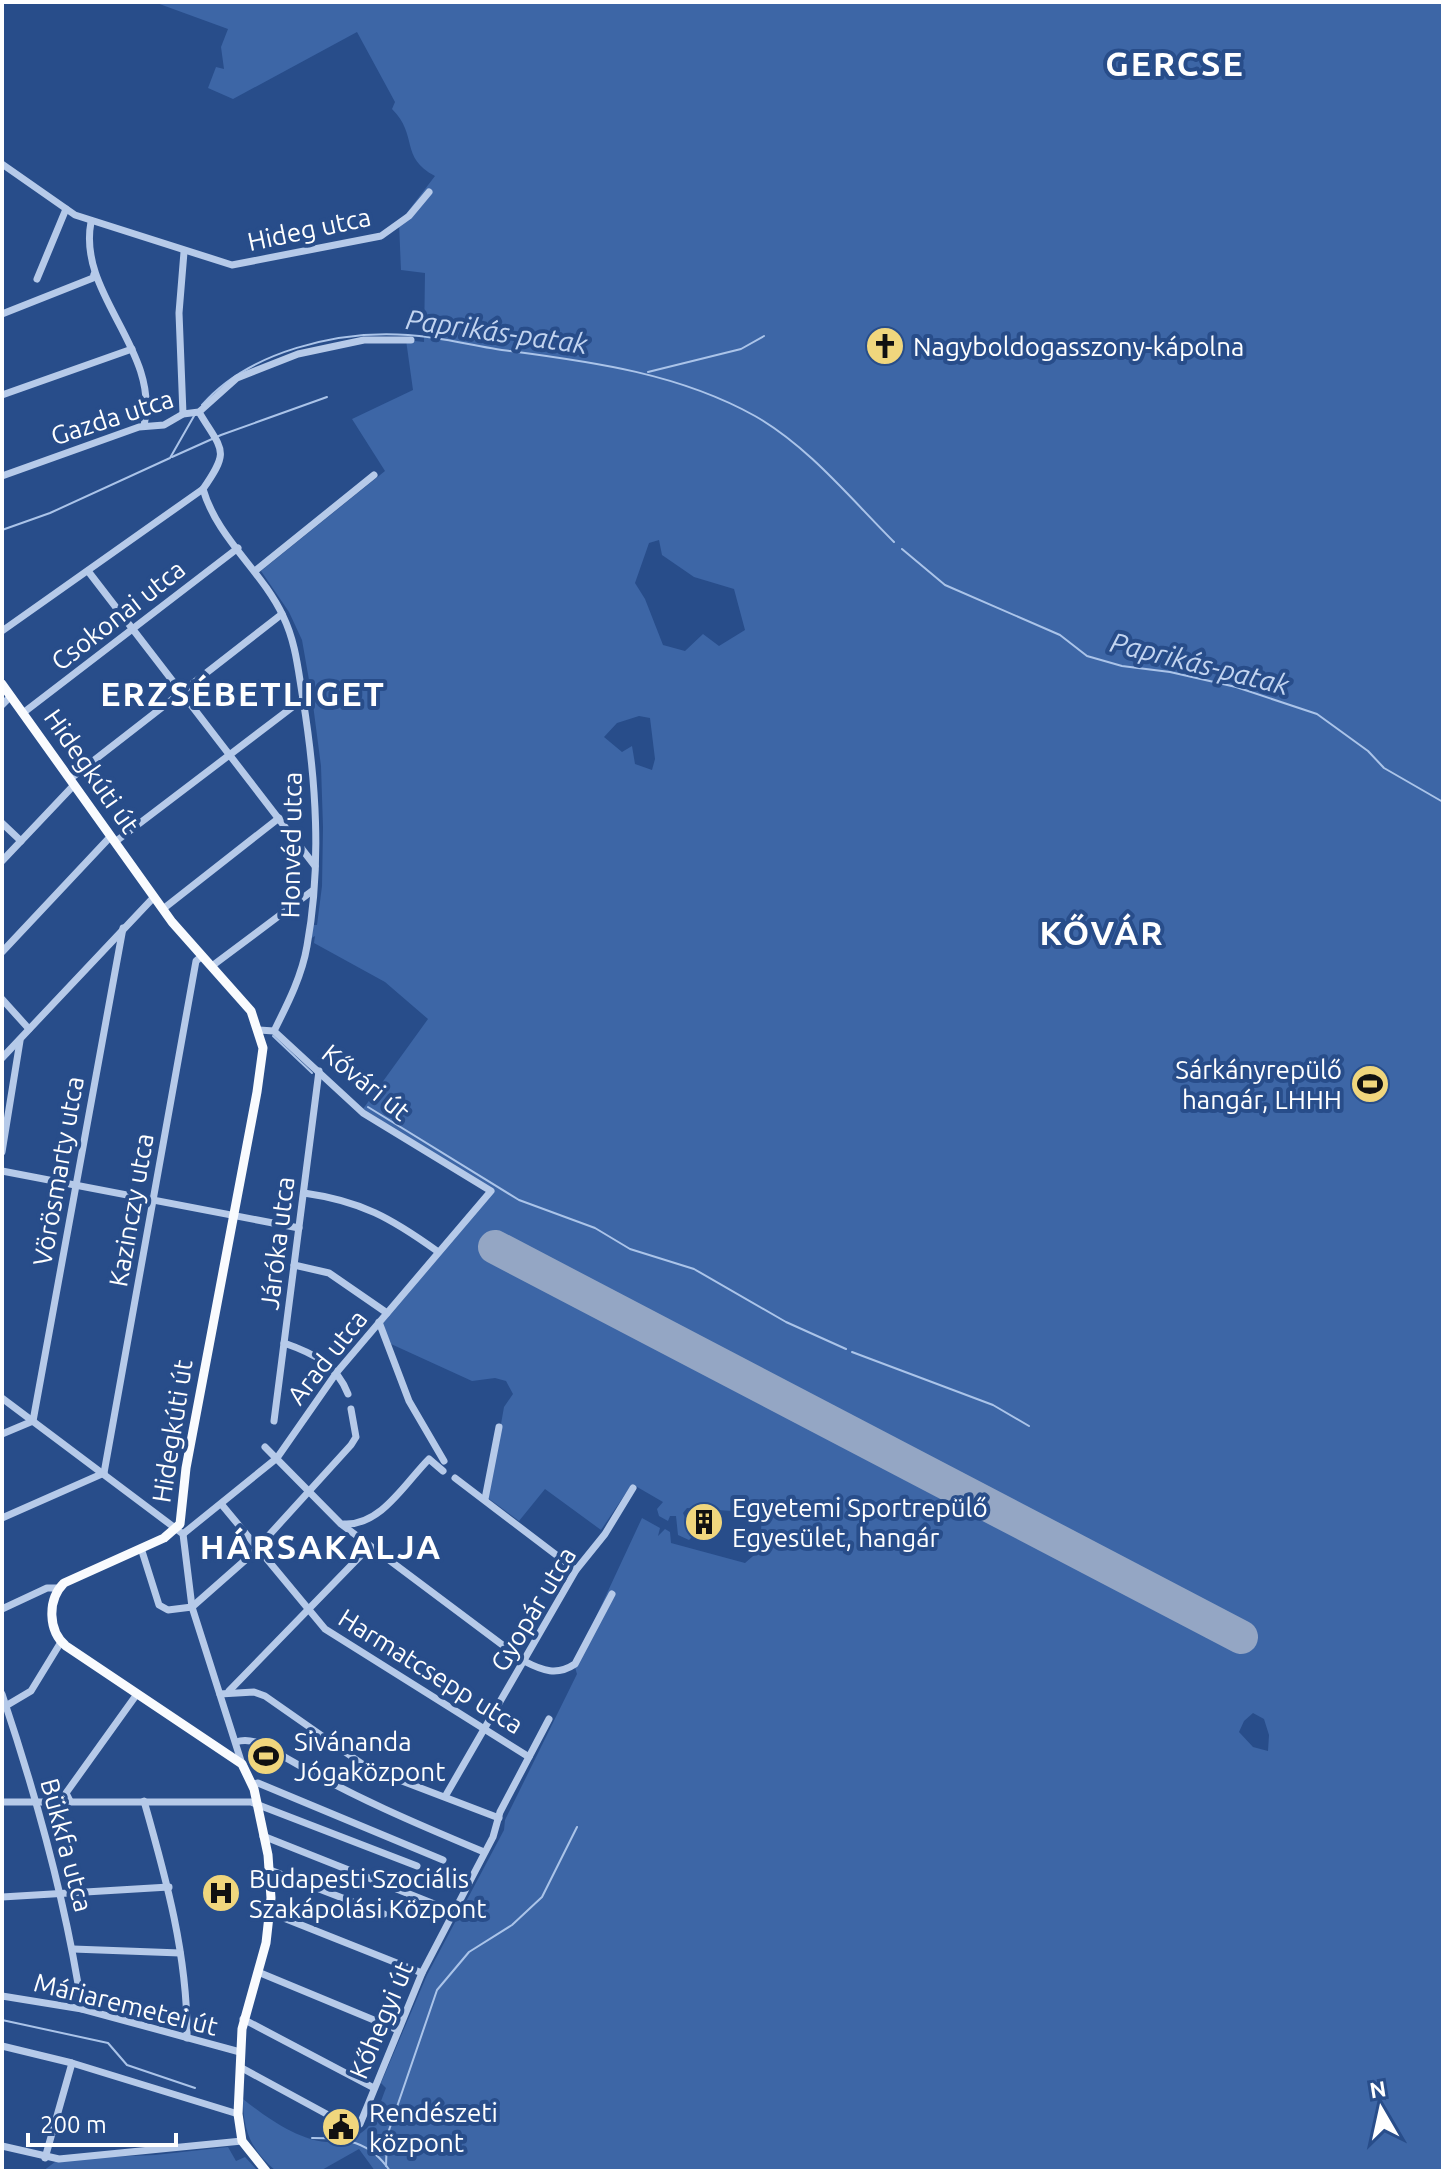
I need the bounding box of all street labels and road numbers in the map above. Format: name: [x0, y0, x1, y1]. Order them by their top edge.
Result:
street label: Hideg utca: [245, 202, 373, 256]
street label: Gazda utca: [47, 384, 177, 450]
street label: Csokonai utca: [46, 554, 190, 676]
street label: Hidegkúti út: [39, 704, 145, 838]
street label: Honvéd utca: [275, 771, 307, 919]
street label: Kővári út: [317, 1038, 415, 1126]
street label: Vörösmarty utca: [27, 1074, 89, 1268]
street label: Kazinczy utca: [103, 1131, 159, 1289]
street label: Járóka utca: [254, 1175, 300, 1311]
street label: Arad utca: [281, 1304, 373, 1410]
street label: Hidegkúti út: [146, 1357, 198, 1505]
street label: Gyopár utca: [485, 1542, 581, 1676]
street label: Harmatcsepp utca: [334, 1603, 528, 1739]
street label: Bükkfa utca: [35, 1775, 99, 1915]
street label: Kőhegyi út: [343, 1957, 419, 2083]
street label: Máriaremetei út: [31, 1967, 221, 2041]

